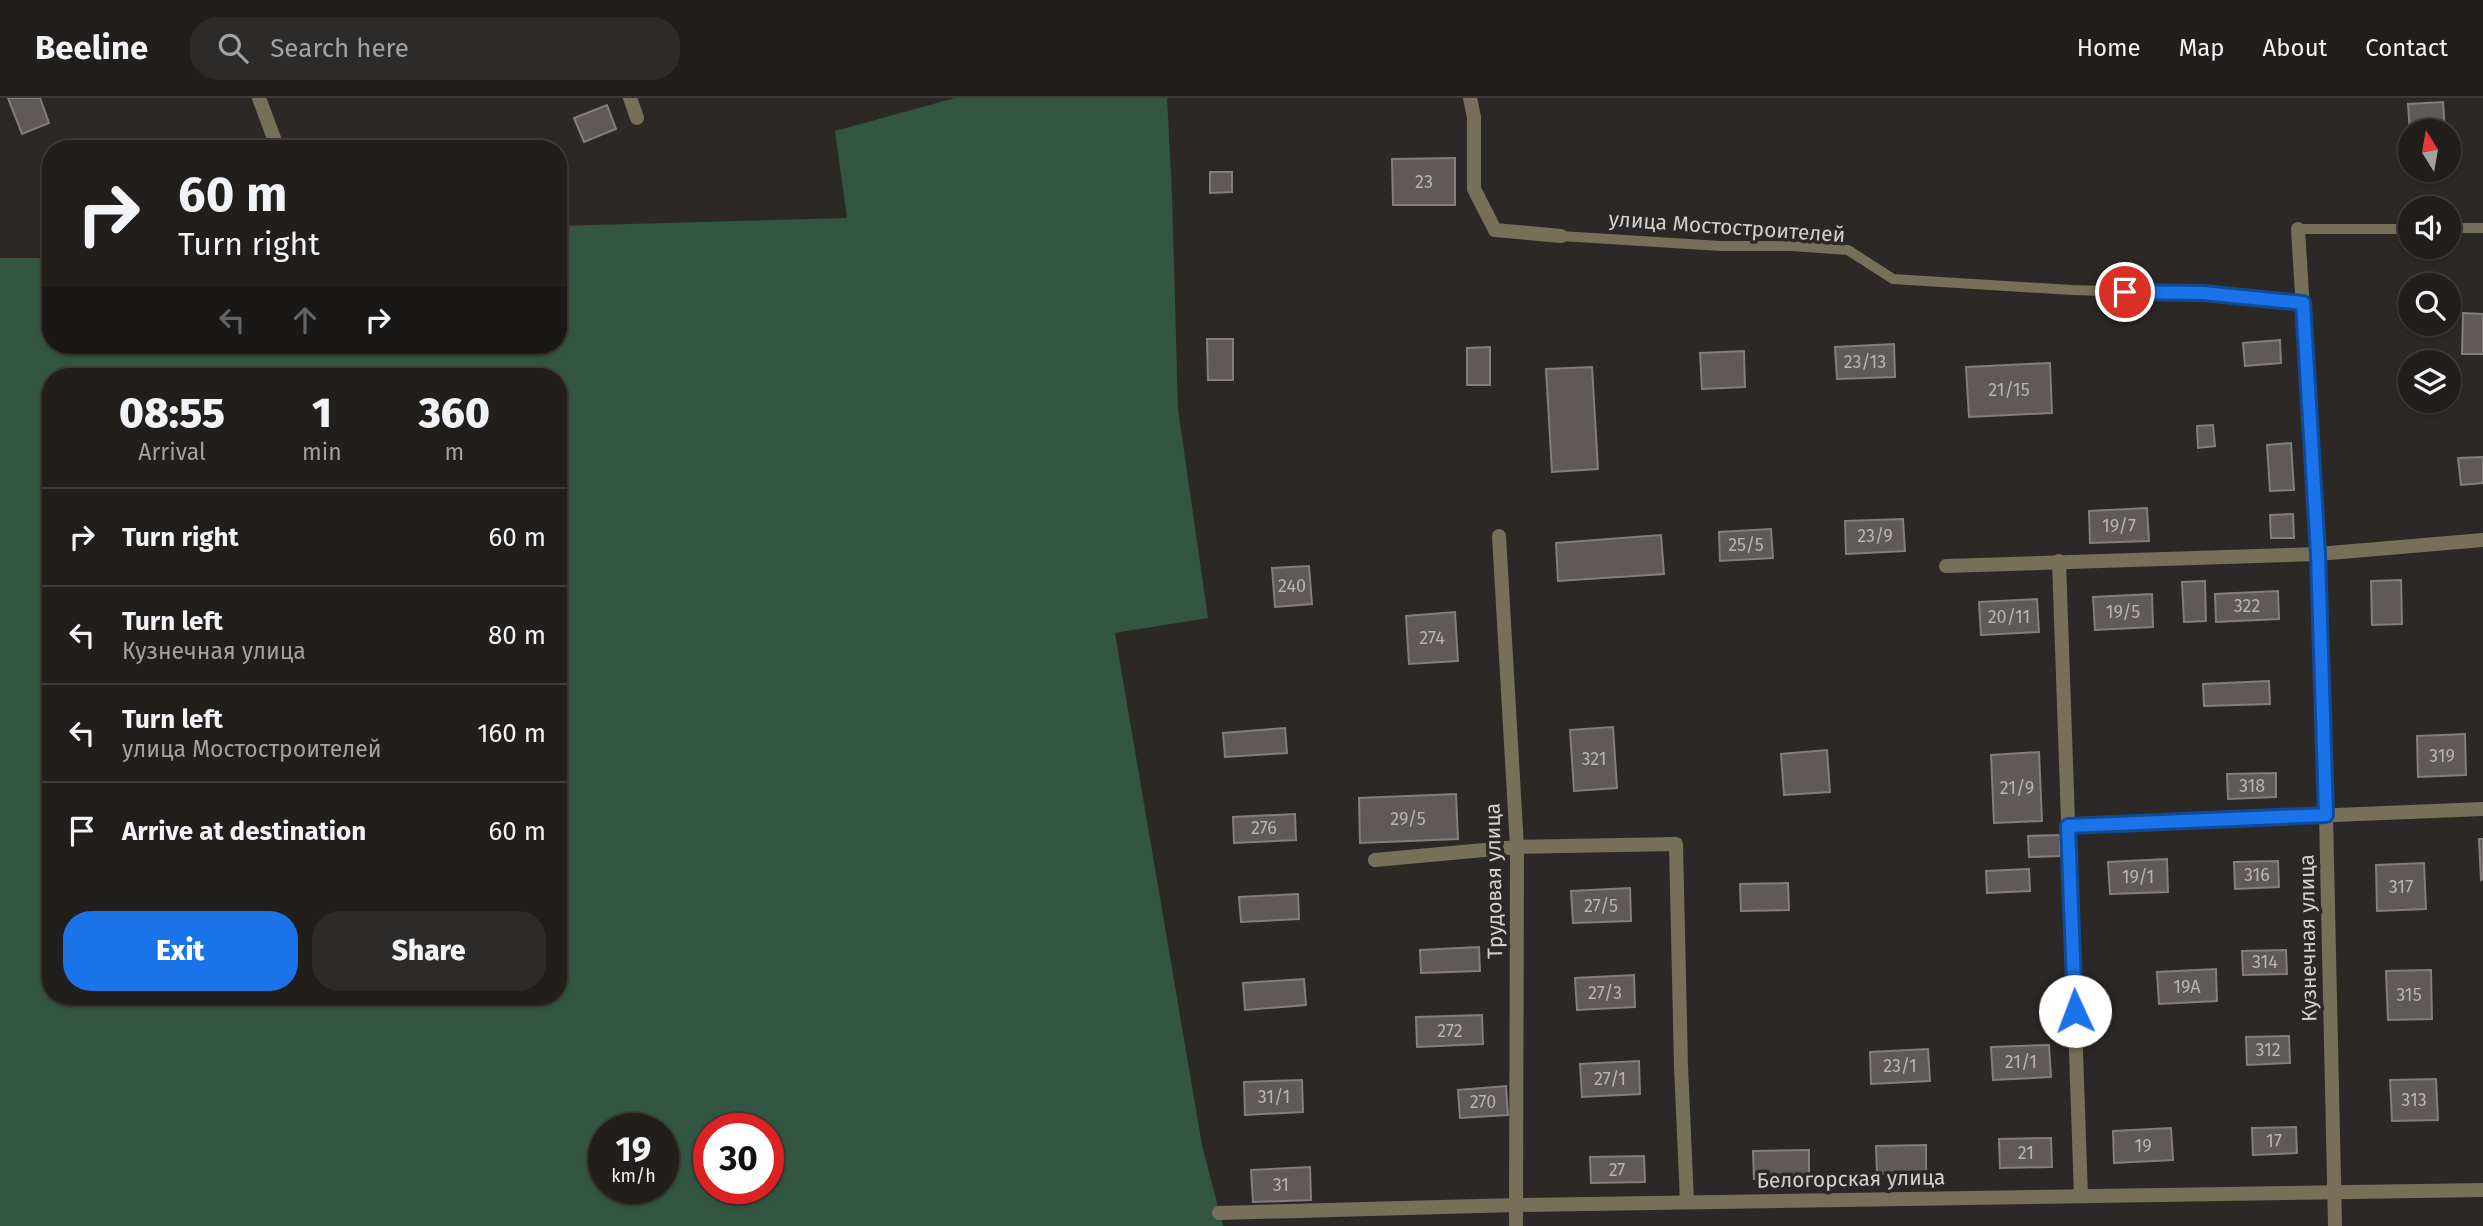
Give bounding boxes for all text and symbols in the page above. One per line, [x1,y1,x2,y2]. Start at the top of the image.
search box [190,17,680,80]
text: Beeline [35,28,148,68]
icon: search [214,29,252,67]
text: Search here [270,33,409,64]
text: Home [2077,34,2141,62]
text: Map [2179,34,2225,62]
text: About [2263,34,2327,62]
text: Contact [2365,34,2448,62]
north arrow [2398,119,2460,182]
map controls [2398,119,2461,413]
text: 60 m [178,165,287,224]
icon: right [63,168,154,259]
house number: 23 [1415,171,1433,193]
button: sound [2398,196,2461,259]
street label: улица Мостостроителей [1608,206,1846,248]
text: Turn right [178,225,320,263]
pin [2095,262,2155,322]
icon: arrive [2106,273,2144,311]
button: search [2398,273,2461,336]
icon: left [213,301,251,339]
icon: ahead [286,301,324,339]
icon: right [359,301,397,339]
button: layers [2398,350,2461,413]
house number: 23/13 [1844,351,1886,373]
house number: 21/15 [1988,379,2030,401]
text: 08:55 [119,388,225,438]
text: 1 [312,388,332,438]
text: 360 [419,388,490,438]
text: Arrival [138,438,206,466]
text: min [302,438,342,466]
text: m [444,438,464,466]
house number: 19/7 [2102,515,2136,537]
icon: right [63,518,101,556]
text: Turn right [122,522,239,553]
text: 60 m [488,522,546,553]
house number: 23/9 [1857,525,1893,547]
house number: 25/5 [1728,534,1764,556]
house number: 240 [1278,575,1306,597]
house number: 322 [2234,595,2260,617]
house number: 19/5 [2106,601,2140,623]
text: Turn left [122,606,223,637]
house number: 20/11 [1988,606,2030,628]
icon: left [63,616,101,654]
text: 80 m [488,620,546,651]
house number: 274 [1419,627,1445,649]
text: Кузнечная улица [122,637,306,665]
text: Turn left [122,704,223,735]
icon: left [63,714,101,752]
text: 160 m [477,718,546,749]
text: улица Мостостроителей [122,735,382,763]
house number: 319 [2429,745,2455,767]
house number: 321 [1581,748,1607,770]
house number: 318 [2239,775,2265,797]
house number: 21/9 [2000,777,2034,799]
street label: Трудовая улица [1480,803,1508,959]
house number: 29/5 [1390,808,1426,830]
icon: arrive [63,812,101,850]
text: Arrive at destination [122,816,366,847]
text: 60 m [488,816,546,847]
house number: 276 [1251,817,1277,839]
street label: Кузнечная улица [2294,854,2322,1022]
house number: 316 [2244,864,2270,886]
house number: 19/1 [2122,866,2154,888]
house number: 317 [2389,876,2413,898]
house number: 27/5 [1584,895,1618,917]
button: Exit [63,911,298,991]
button: Share [312,911,546,991]
house number: 314 [2252,951,2278,973]
position arrow [2038,974,2112,1048]
house number: 19А [2173,976,2201,998]
house number: 27/3 [1588,982,1622,1004]
house number: 315 [2396,984,2422,1006]
house number: 272 [1437,1020,1463,1042]
house number: 312 [2255,1039,2281,1061]
house number: 21/1 [2005,1051,2037,1073]
house number: 23/1 [1883,1055,1917,1077]
house number: 27/1 [1594,1068,1626,1090]
house number: 31/1 [1258,1086,1290,1108]
house number: 313 [2401,1089,2427,1111]
house number: 270 [1470,1091,1496,1113]
speed limit sign: 30 [693,1113,784,1204]
text: 19 [616,1128,651,1170]
house number: 17 [2266,1130,2282,1152]
house number: 19 [2134,1135,2152,1157]
house number: 21 [2018,1142,2034,1164]
house number: 27 [1609,1159,1625,1181]
street label: Белогорская улица [1756,1164,1946,1194]
text: km/h [611,1165,656,1187]
house number: 31 [1273,1174,1289,1196]

